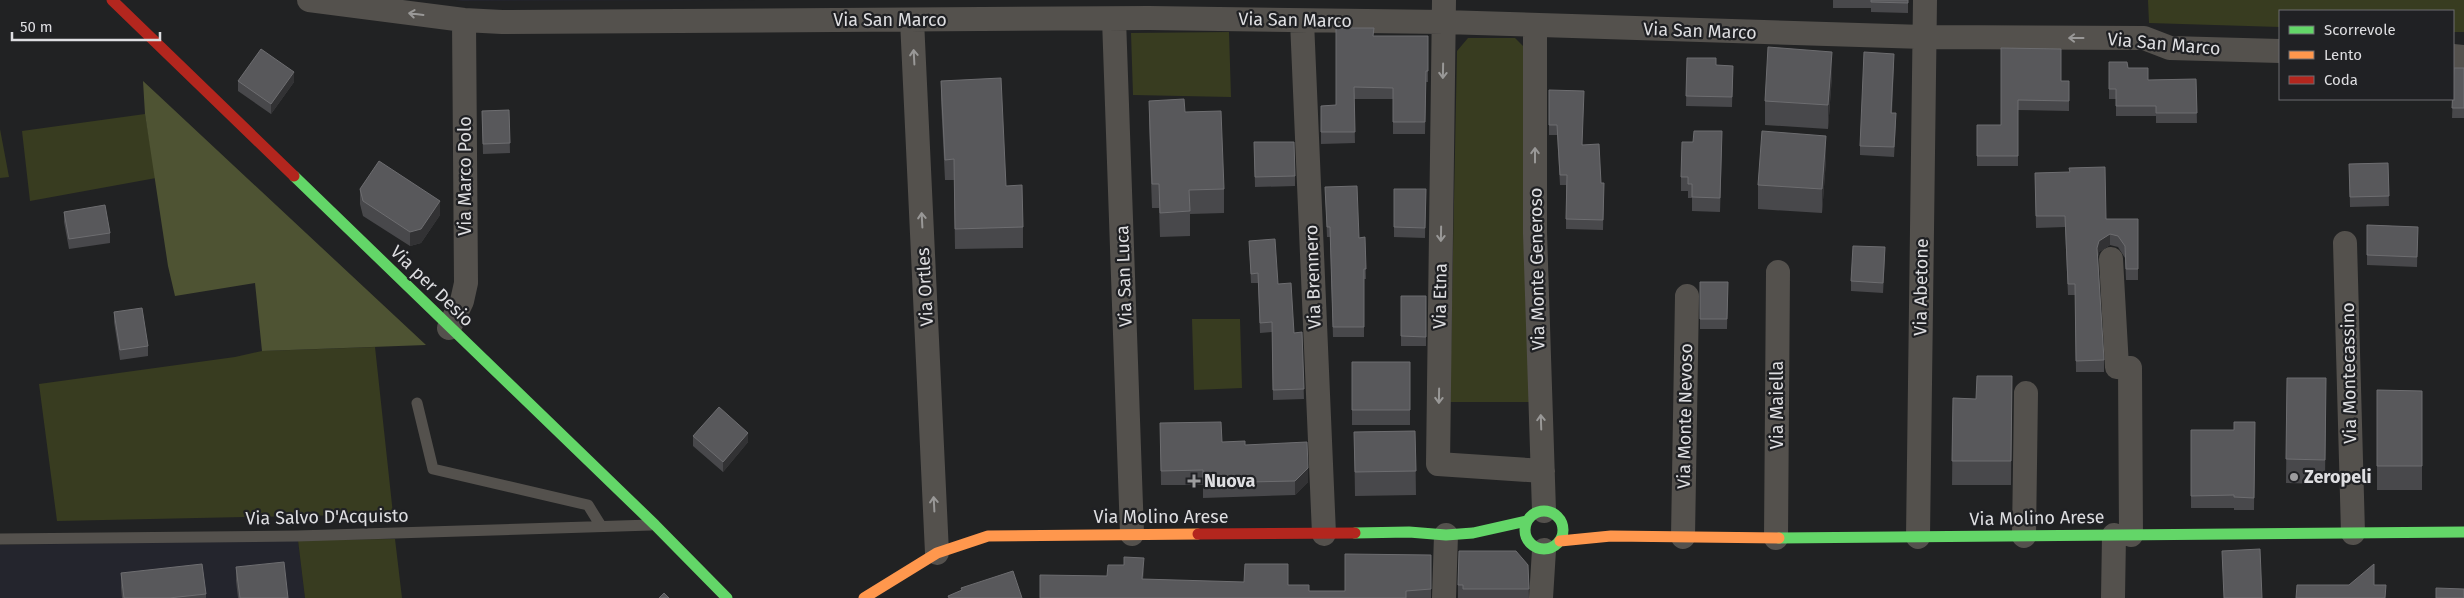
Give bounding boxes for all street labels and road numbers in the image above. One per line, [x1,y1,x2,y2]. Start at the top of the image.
street label: Via San Marco [1238,8,1352,32]
street label: Via San Marco [833,9,947,31]
street label: Via San Marco [1643,18,1757,44]
street label: Via San Marco [2106,28,2222,60]
street label: Via Marco Polo [454,116,476,236]
street label: Via Monte Generoso [1525,187,1549,351]
street label: Via Brennero [1300,224,1326,330]
street label: Via San Luca [1111,225,1137,327]
street label: Via Abetone [1909,238,1933,336]
street label: Via per Desio [386,241,478,331]
street label: Via Ortles [912,247,938,327]
street label: Via Etna [1428,263,1452,329]
street label: Via Montecassino [2337,302,2361,444]
street label: Via Monte Nevoso [1673,343,1697,489]
street label: Via Maiella [1766,361,1788,449]
street label: Via Salvo D'Acquisto [245,505,409,529]
street label: Via Molino Arese [1093,506,1229,528]
street label: Via Molino Arese [1969,506,2105,530]

